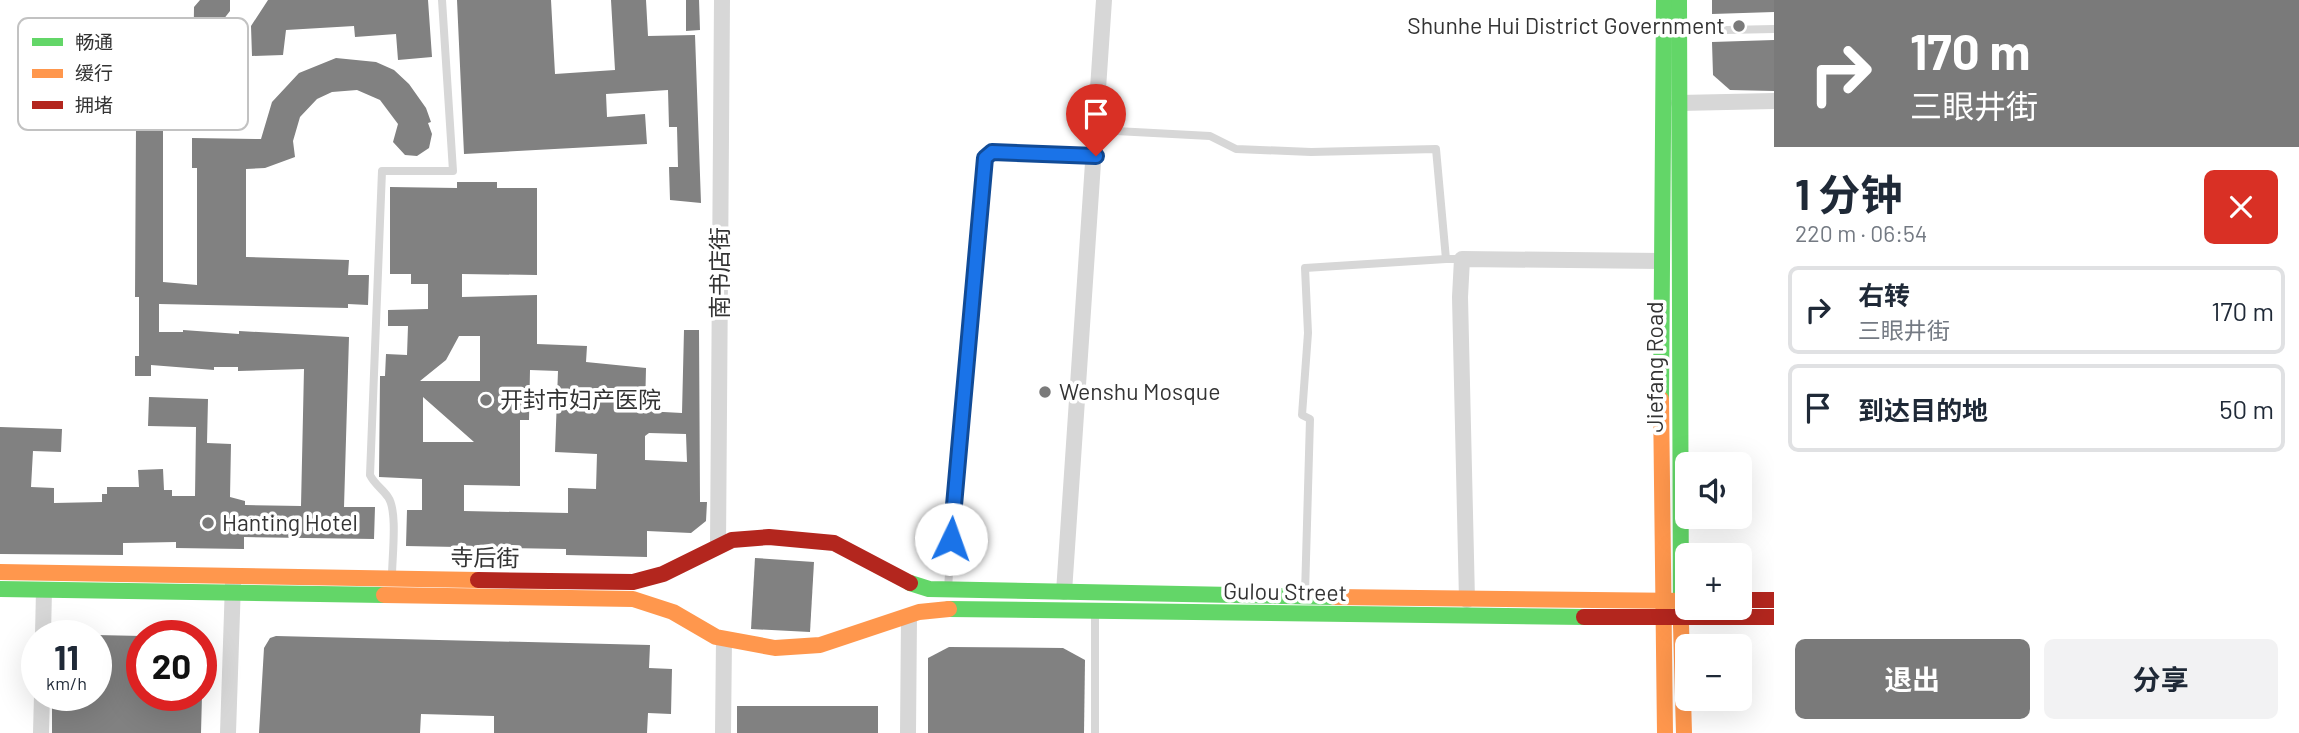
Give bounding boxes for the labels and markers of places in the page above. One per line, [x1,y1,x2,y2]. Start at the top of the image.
place label: Shunhe Hui District Government [1407,11,1725,39]
marker: Shunhe Hui District Government [1731,18,1747,34]
pin [1066,84,1126,156]
place label: Wenshu Mosque [1059,377,1220,405]
marker: Wenshu Mosque [1037,384,1053,400]
place label: 开封市妇产医院 [500,385,661,413]
marker: 开封市妇产医院 [478,392,494,408]
place label: Hanting Hotel [222,508,358,536]
marker: Hanting Hotel [200,515,216,531]

